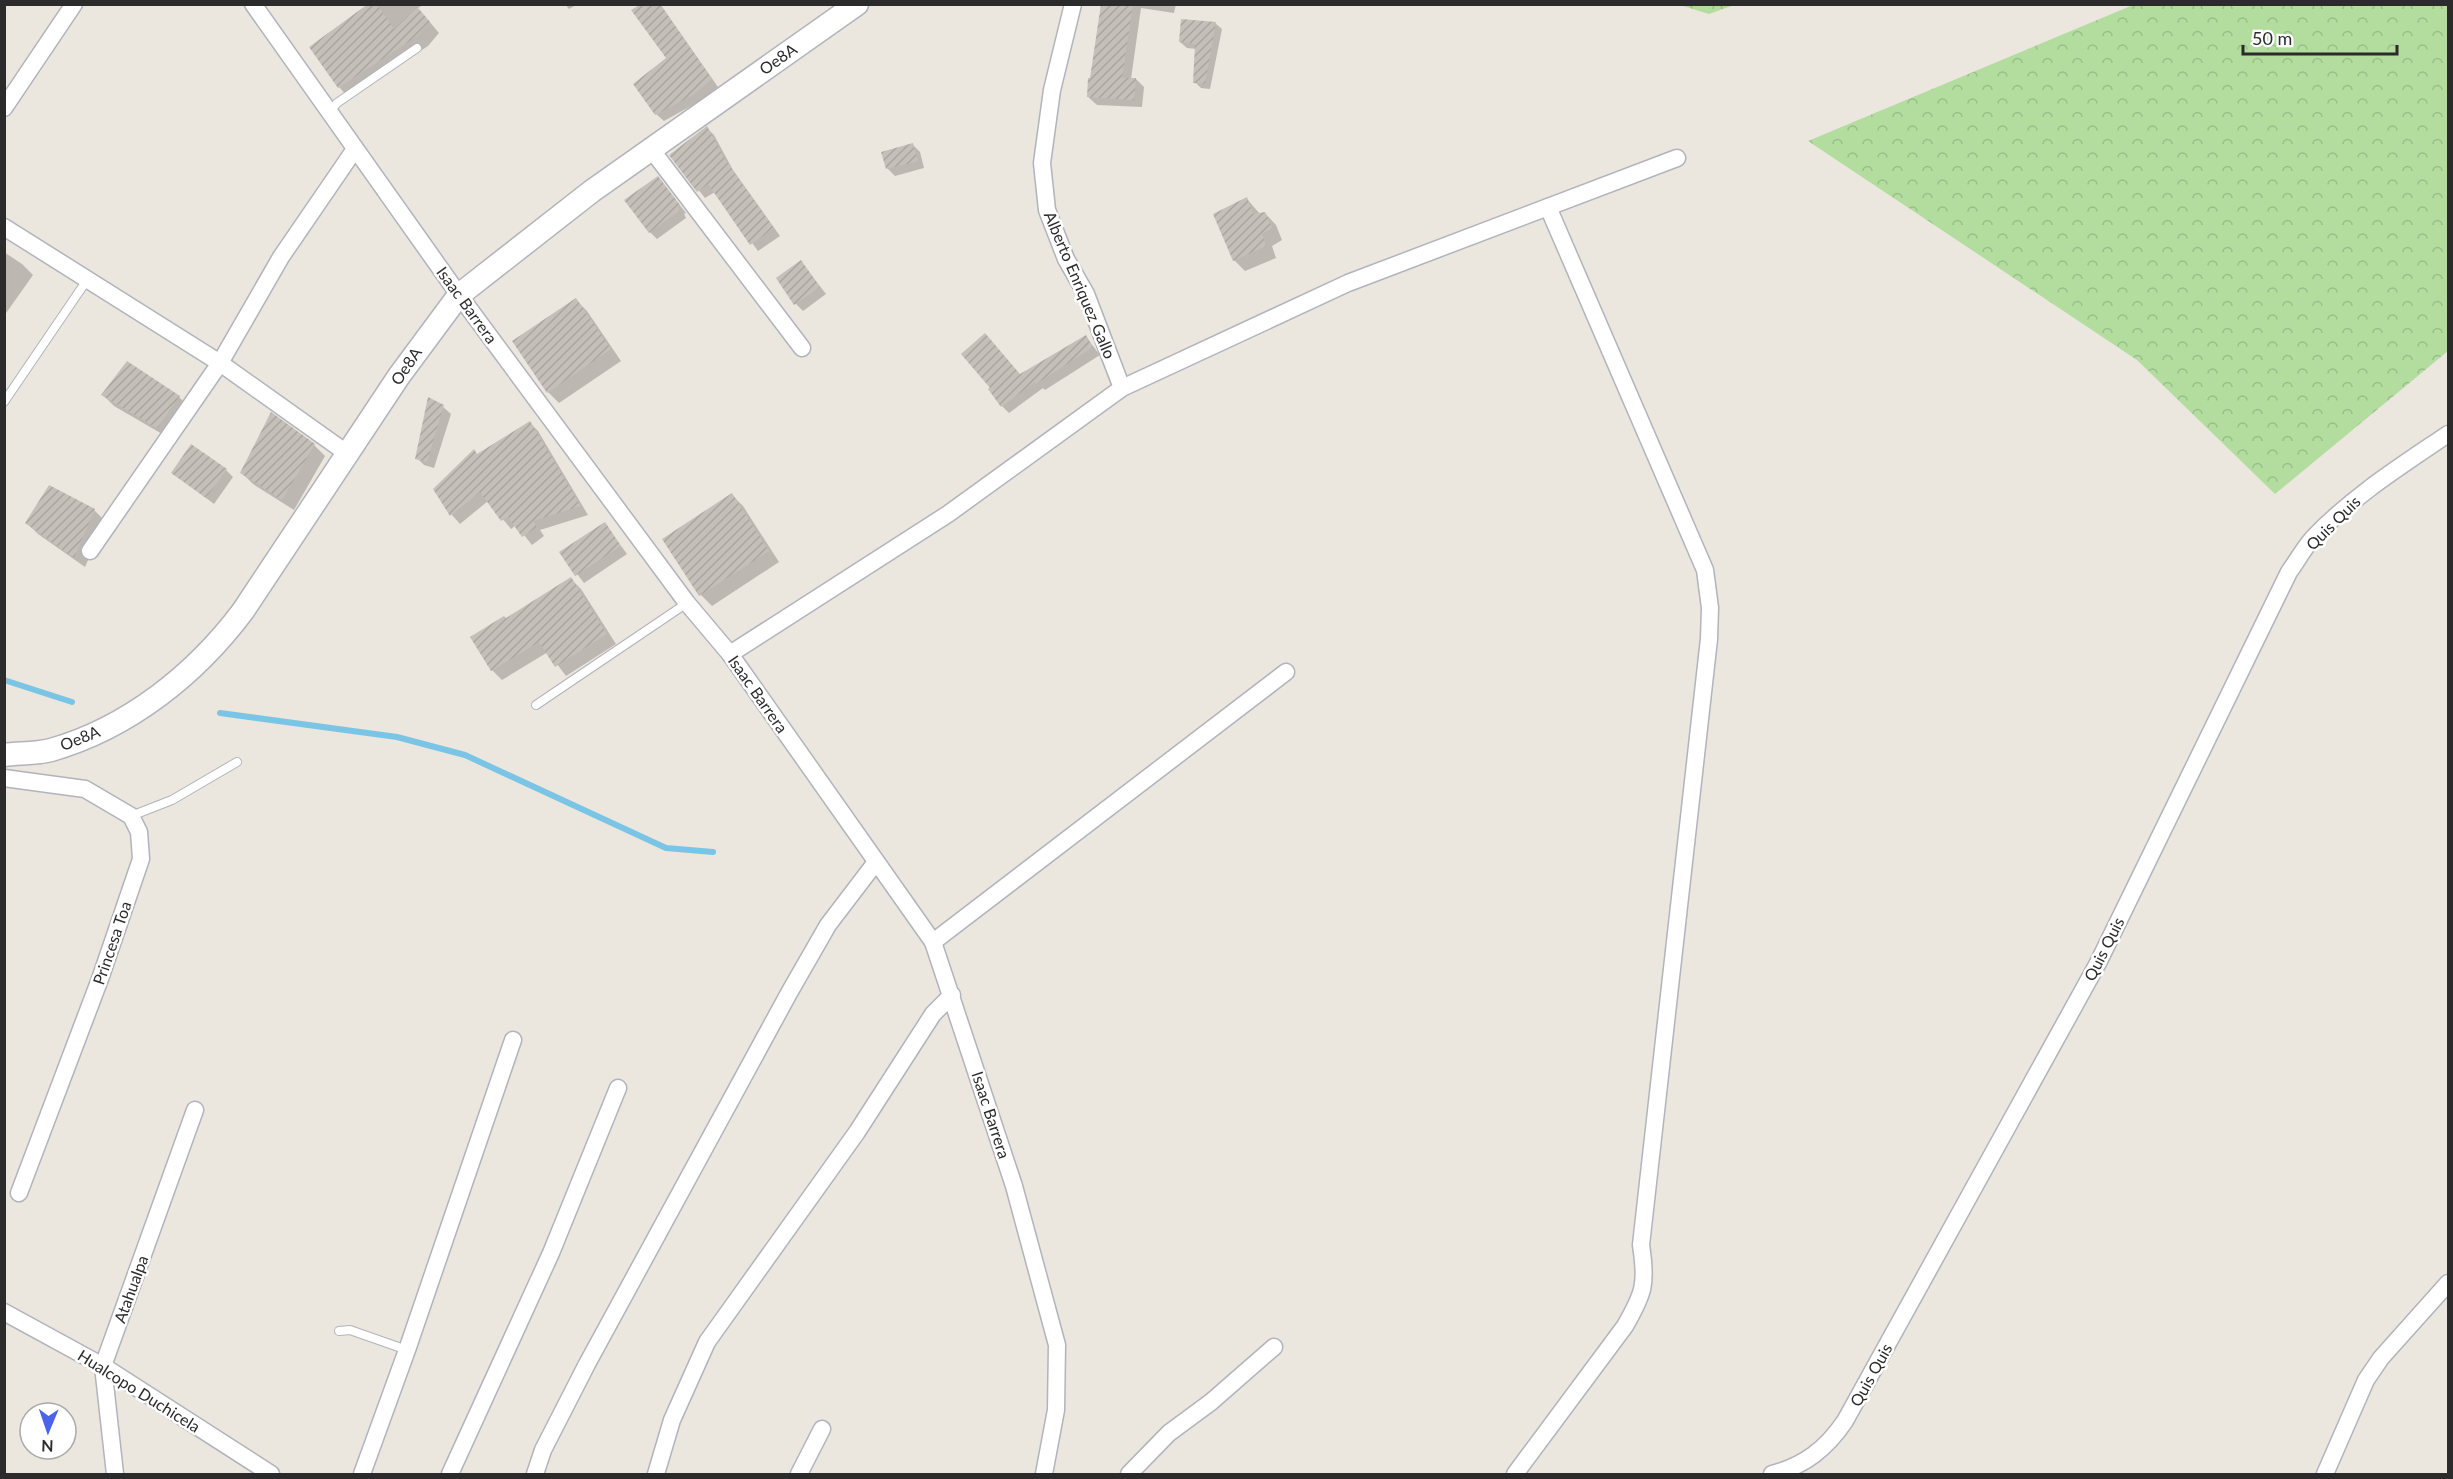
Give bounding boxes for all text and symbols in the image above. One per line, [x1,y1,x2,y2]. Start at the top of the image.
scale bar [2243,18,2398,56]
text: 50 m [2252,27,2292,49]
street label: Oe8A [755,39,800,78]
street label: Alberto Enriquez Gallo [1041,208,1120,361]
street label: Isaac Barrera [433,263,502,347]
street label: Oe8A [386,343,425,388]
street label: Quis Quis [2302,492,2364,554]
street label: Isaac Barrera [725,651,792,736]
street label: Oe8A [57,721,103,754]
street label: Princesa Toa [88,899,135,987]
street label: Quis Quis [2079,914,2128,984]
street label: Isaac Barrera [968,1069,1014,1161]
street label: Atahualpa [110,1252,152,1325]
street label: Quis Quis [1846,1340,1896,1409]
street label: Hualcopo Duchicela [75,1345,204,1436]
north arrow [18,1401,78,1461]
text: N [41,1437,54,1456]

